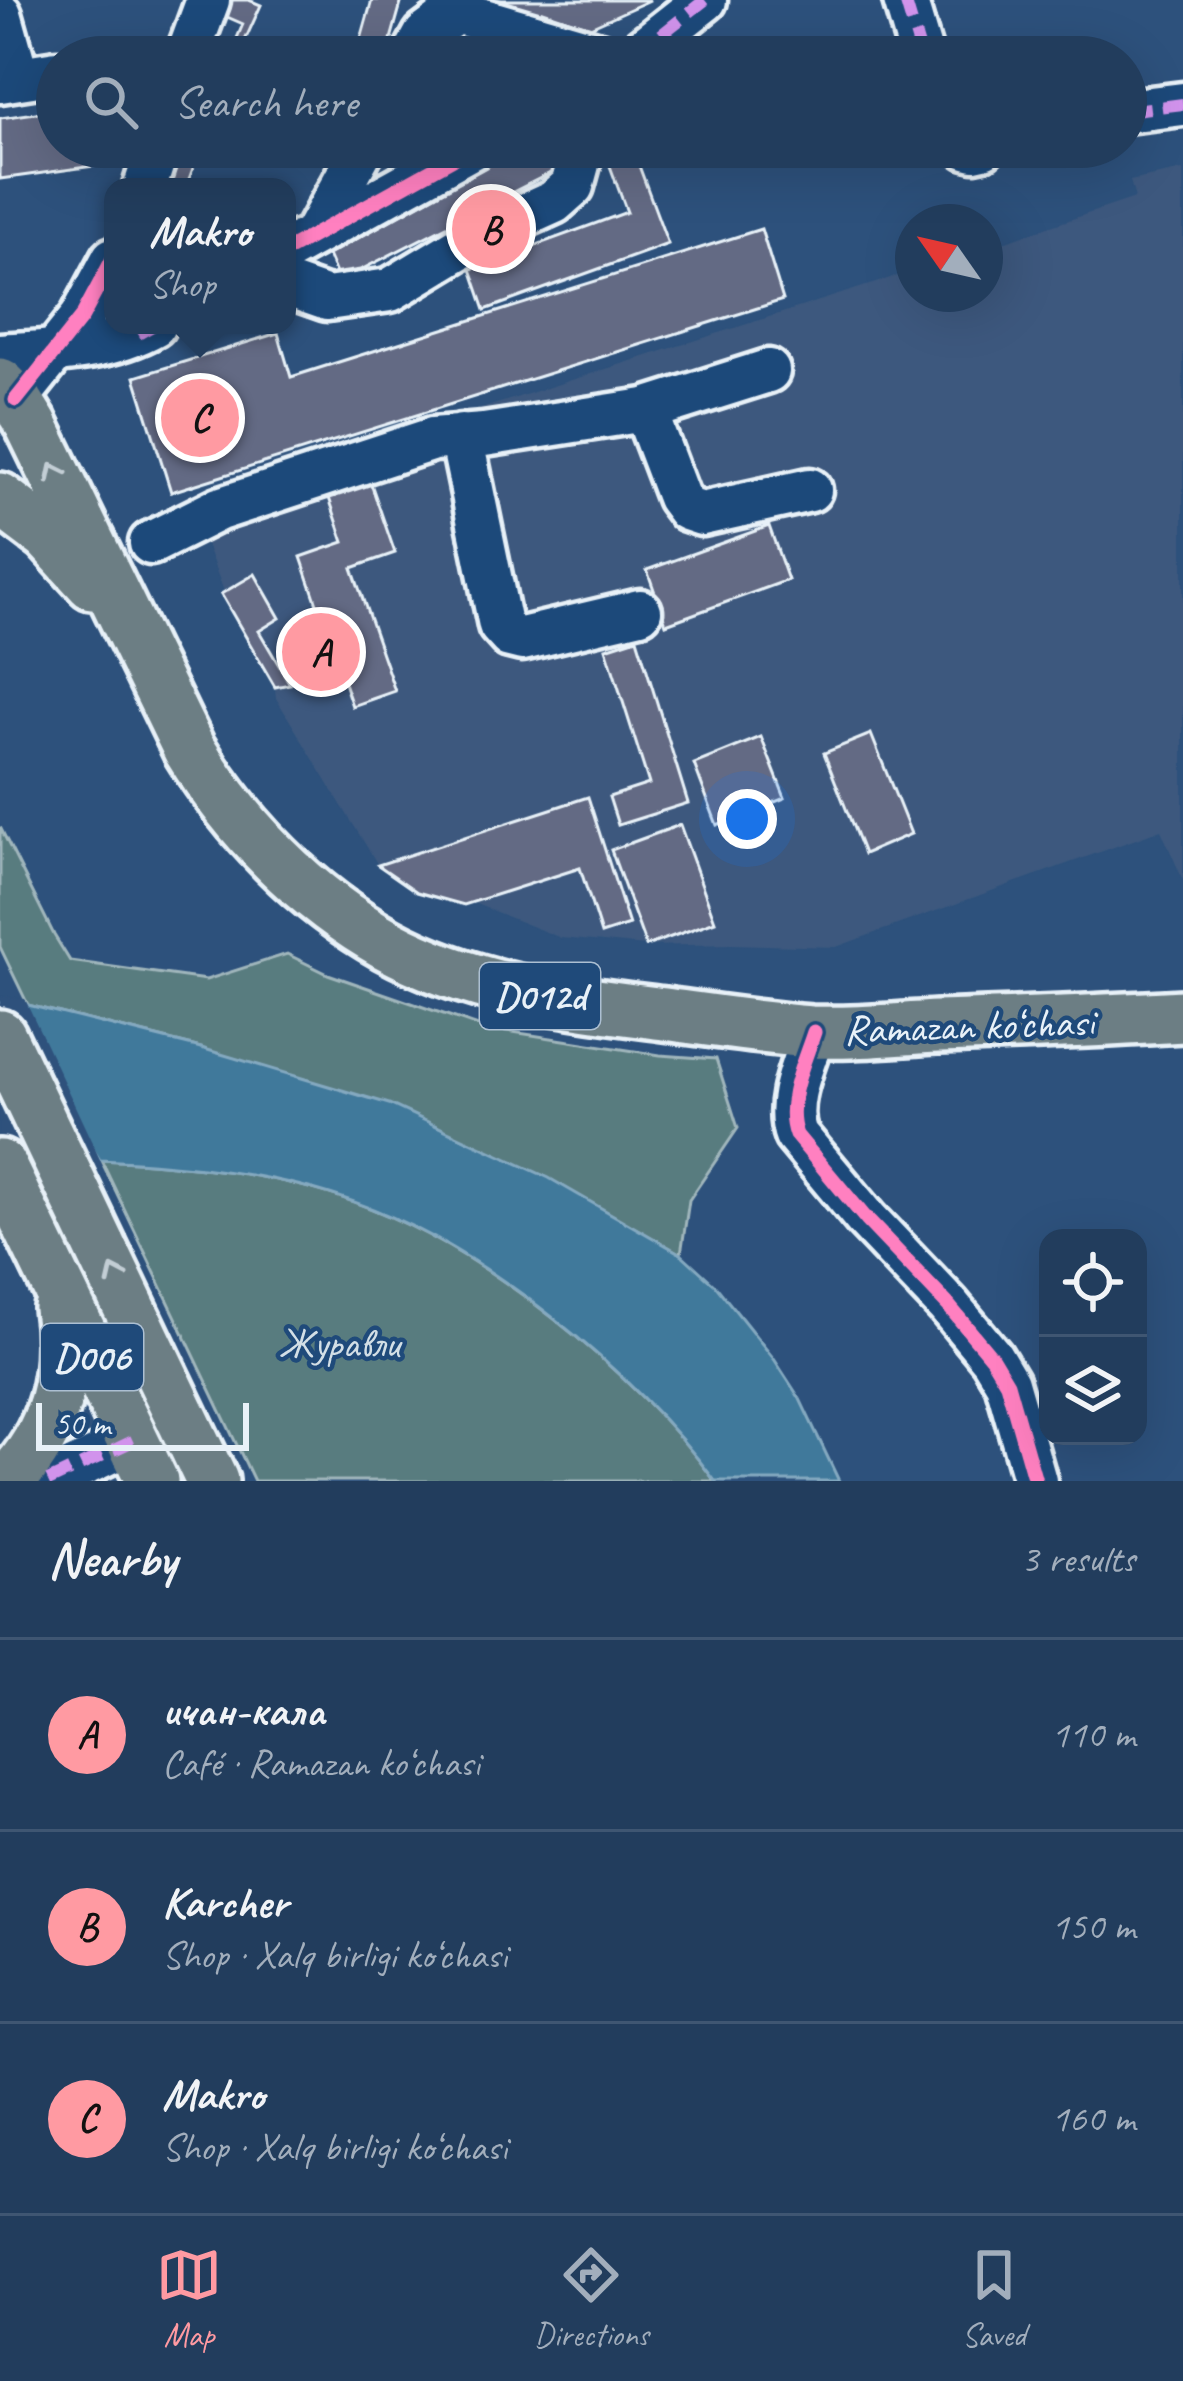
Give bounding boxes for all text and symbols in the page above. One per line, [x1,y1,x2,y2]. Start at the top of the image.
search box [36,36,1147,168]
icon: search [78,69,144,135]
text: Search here [174,74,357,131]
popup [104,178,296,334]
pin: B [452,184,530,274]
text: Makro [149,203,251,260]
north arrow [895,204,1003,312]
text: Shop [149,260,215,309]
pin: C [161,373,239,463]
one-way arrow [46,463,69,484]
pin: A [282,607,360,697]
your location [717,789,777,849]
road number: D012d [480,963,600,1029]
street label: Ramazan ko‘chasi [843,995,1100,1057]
map controls [1039,1229,1147,1445]
button: locate [1039,1229,1147,1337]
one-way arrow [106,1265,129,1286]
park label: Журавли [278,1317,404,1370]
road number: D006 [41,1324,143,1390]
button: layers [1039,1337,1147,1445]
scale bar [36,1397,249,1450]
text: 50 m [54,1403,110,1445]
text: Nearby [48,1527,176,1591]
text: 3 results [1021,1535,1135,1584]
text: ичан-кала [162,1682,325,1739]
text: A [77,1710,97,1759]
text: 110 m [1051,1710,1135,1759]
text: Café · Ramazan ko‘chasi [162,1739,480,1788]
text: Karcher [162,1874,288,1931]
text: B [77,1902,97,1951]
text: 150 m [1051,1902,1135,1951]
text: Shop · Xalq birligi ko‘chasi [162,1931,507,1980]
text: Makro [162,2066,264,2123]
text: C [78,2094,96,2143]
text: 160 m [1051,2094,1135,2143]
text: Shop · Xalq birligi ko‘chasi [162,2123,507,2172]
tab: Map [156,2242,222,2356]
tab: Directions [534,2242,649,2356]
tab: Saved [961,2242,1027,2356]

